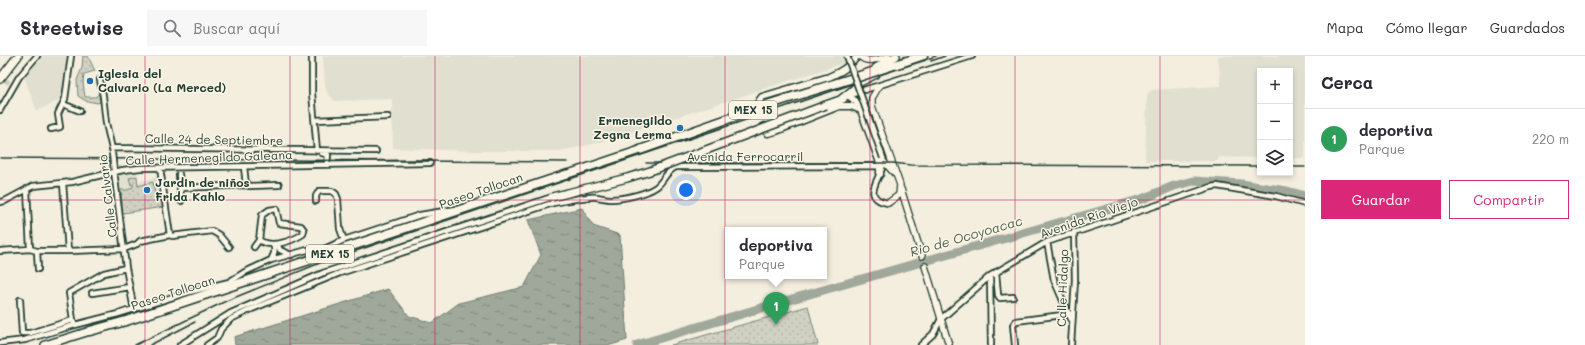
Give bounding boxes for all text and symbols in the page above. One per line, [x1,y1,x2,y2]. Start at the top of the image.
search box [147,10,427,46]
text: Streetwise [20,15,123,40]
icon: search [161,17,183,39]
text: Buscar aquí [193,18,280,38]
text: Mapa [1327,18,1364,37]
text: Cómo llegar [1386,18,1468,37]
text: Guardados [1490,18,1565,37]
place label: Iglesia del Calvario (La Merced) [98,65,226,95]
map controls [1257,68,1293,176]
button: + [1257,68,1293,104]
text: Cerca [1321,71,1373,93]
marker: Iglesia del Calvario (La Merced) [85,76,95,86]
road number: MEX 15 [729,101,777,119]
button: − [1257,104,1293,140]
place label: Ermenegildo Zegna Lerma [593,112,672,142]
text: deportiva [1359,120,1433,140]
marker: Ermenegildo Zegna Lerma [675,123,685,133]
street label: Calle 24 de Septiembre [145,130,283,148]
text: 1 [1331,130,1337,147]
text: 220 m [1532,130,1569,147]
button: layers [1257,140,1293,176]
text: Parque [1359,140,1405,157]
street label: Calle Hermenegildo Galeana [125,146,293,168]
street label: Avenida Ferrocarril [687,148,803,164]
street label: Calle Calvario [94,154,120,238]
street label: Paseo Tollocan [437,168,524,212]
place label: Jardin de niños Frida Kahlo [155,174,250,204]
your location [676,180,696,200]
button: Guardar [1321,180,1441,219]
button: Compartir [1449,180,1569,219]
marker: Jardin de niños Frida Kahlo [142,185,152,195]
street label: Avenida Río Viejo [1038,193,1140,241]
water label: Rio de Ocoyoacac [908,211,1024,260]
popup [725,227,827,279]
text: deportiva [739,235,813,255]
road number: MEX 15 [306,245,354,263]
street label: Calle Hidalgo [1053,249,1071,327]
text: Parque [739,255,785,272]
street label: Paseo Tollocan [129,271,217,313]
pin: 1 [763,292,789,325]

